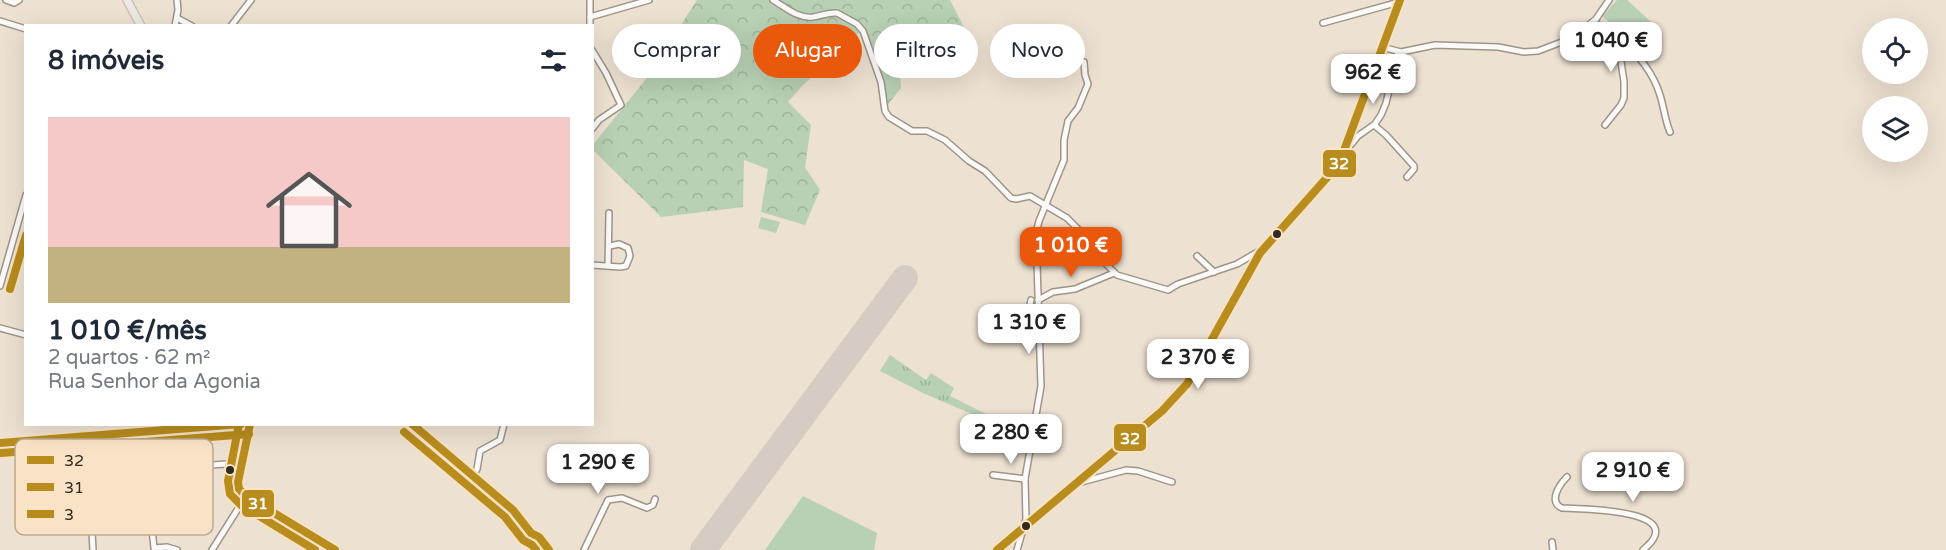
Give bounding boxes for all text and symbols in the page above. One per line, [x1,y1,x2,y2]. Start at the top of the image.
map controls [1862,18,1928,162]
button: locate [1862,18,1928,84]
pin: 1 040 € [1556,22,1666,73]
chip: Comprar [612,24,741,78]
chip: Alugar [753,24,862,78]
chip: Filtros [874,24,978,78]
chip: Novo [990,24,1085,78]
text: 1 040 € [1574,29,1648,53]
icon: filters [537,44,570,77]
text: 8 imóveis [48,45,164,76]
pin: 962 € [1331,54,1415,105]
text: 962 € [1345,61,1401,85]
button: layers [1862,96,1928,162]
line badge: 32 [1322,149,1357,178]
text: 32 [1329,154,1349,174]
icon: home [255,156,363,264]
pin: 1 010 € [1016,227,1126,278]
unlabelled marker [1271,228,1283,240]
text: 1 010 € [1034,234,1108,258]
pin: 1 310 € [974,304,1084,355]
text: 1 310 € [992,311,1066,335]
text: 1 010 €/mês [48,315,207,346]
pin: 2 370 € [1143,339,1253,390]
text: 2 quartos · 62 m² [48,346,210,370]
text: 2 370 € [1161,346,1235,370]
text: Rua Senhor da Agonia [48,370,261,394]
pin: 2 280 € [956,414,1066,465]
text: 2 280 € [974,421,1048,445]
line badge: 32 [1113,423,1147,452]
text: 32 [1120,429,1140,449]
legend [15,439,213,535]
pin: 1 290 € [543,444,653,495]
text: 32 [64,451,84,471]
text: 1 290 € [561,451,635,475]
pin: 2 910 € [1578,452,1688,503]
text: 2 910 € [1596,459,1670,483]
unlabelled marker [224,464,236,476]
text: 31 [64,478,84,498]
line badge: 31 [241,489,275,518]
text: 31 [248,494,268,514]
text: 3 [64,505,74,525]
unlabelled marker [1020,520,1032,532]

